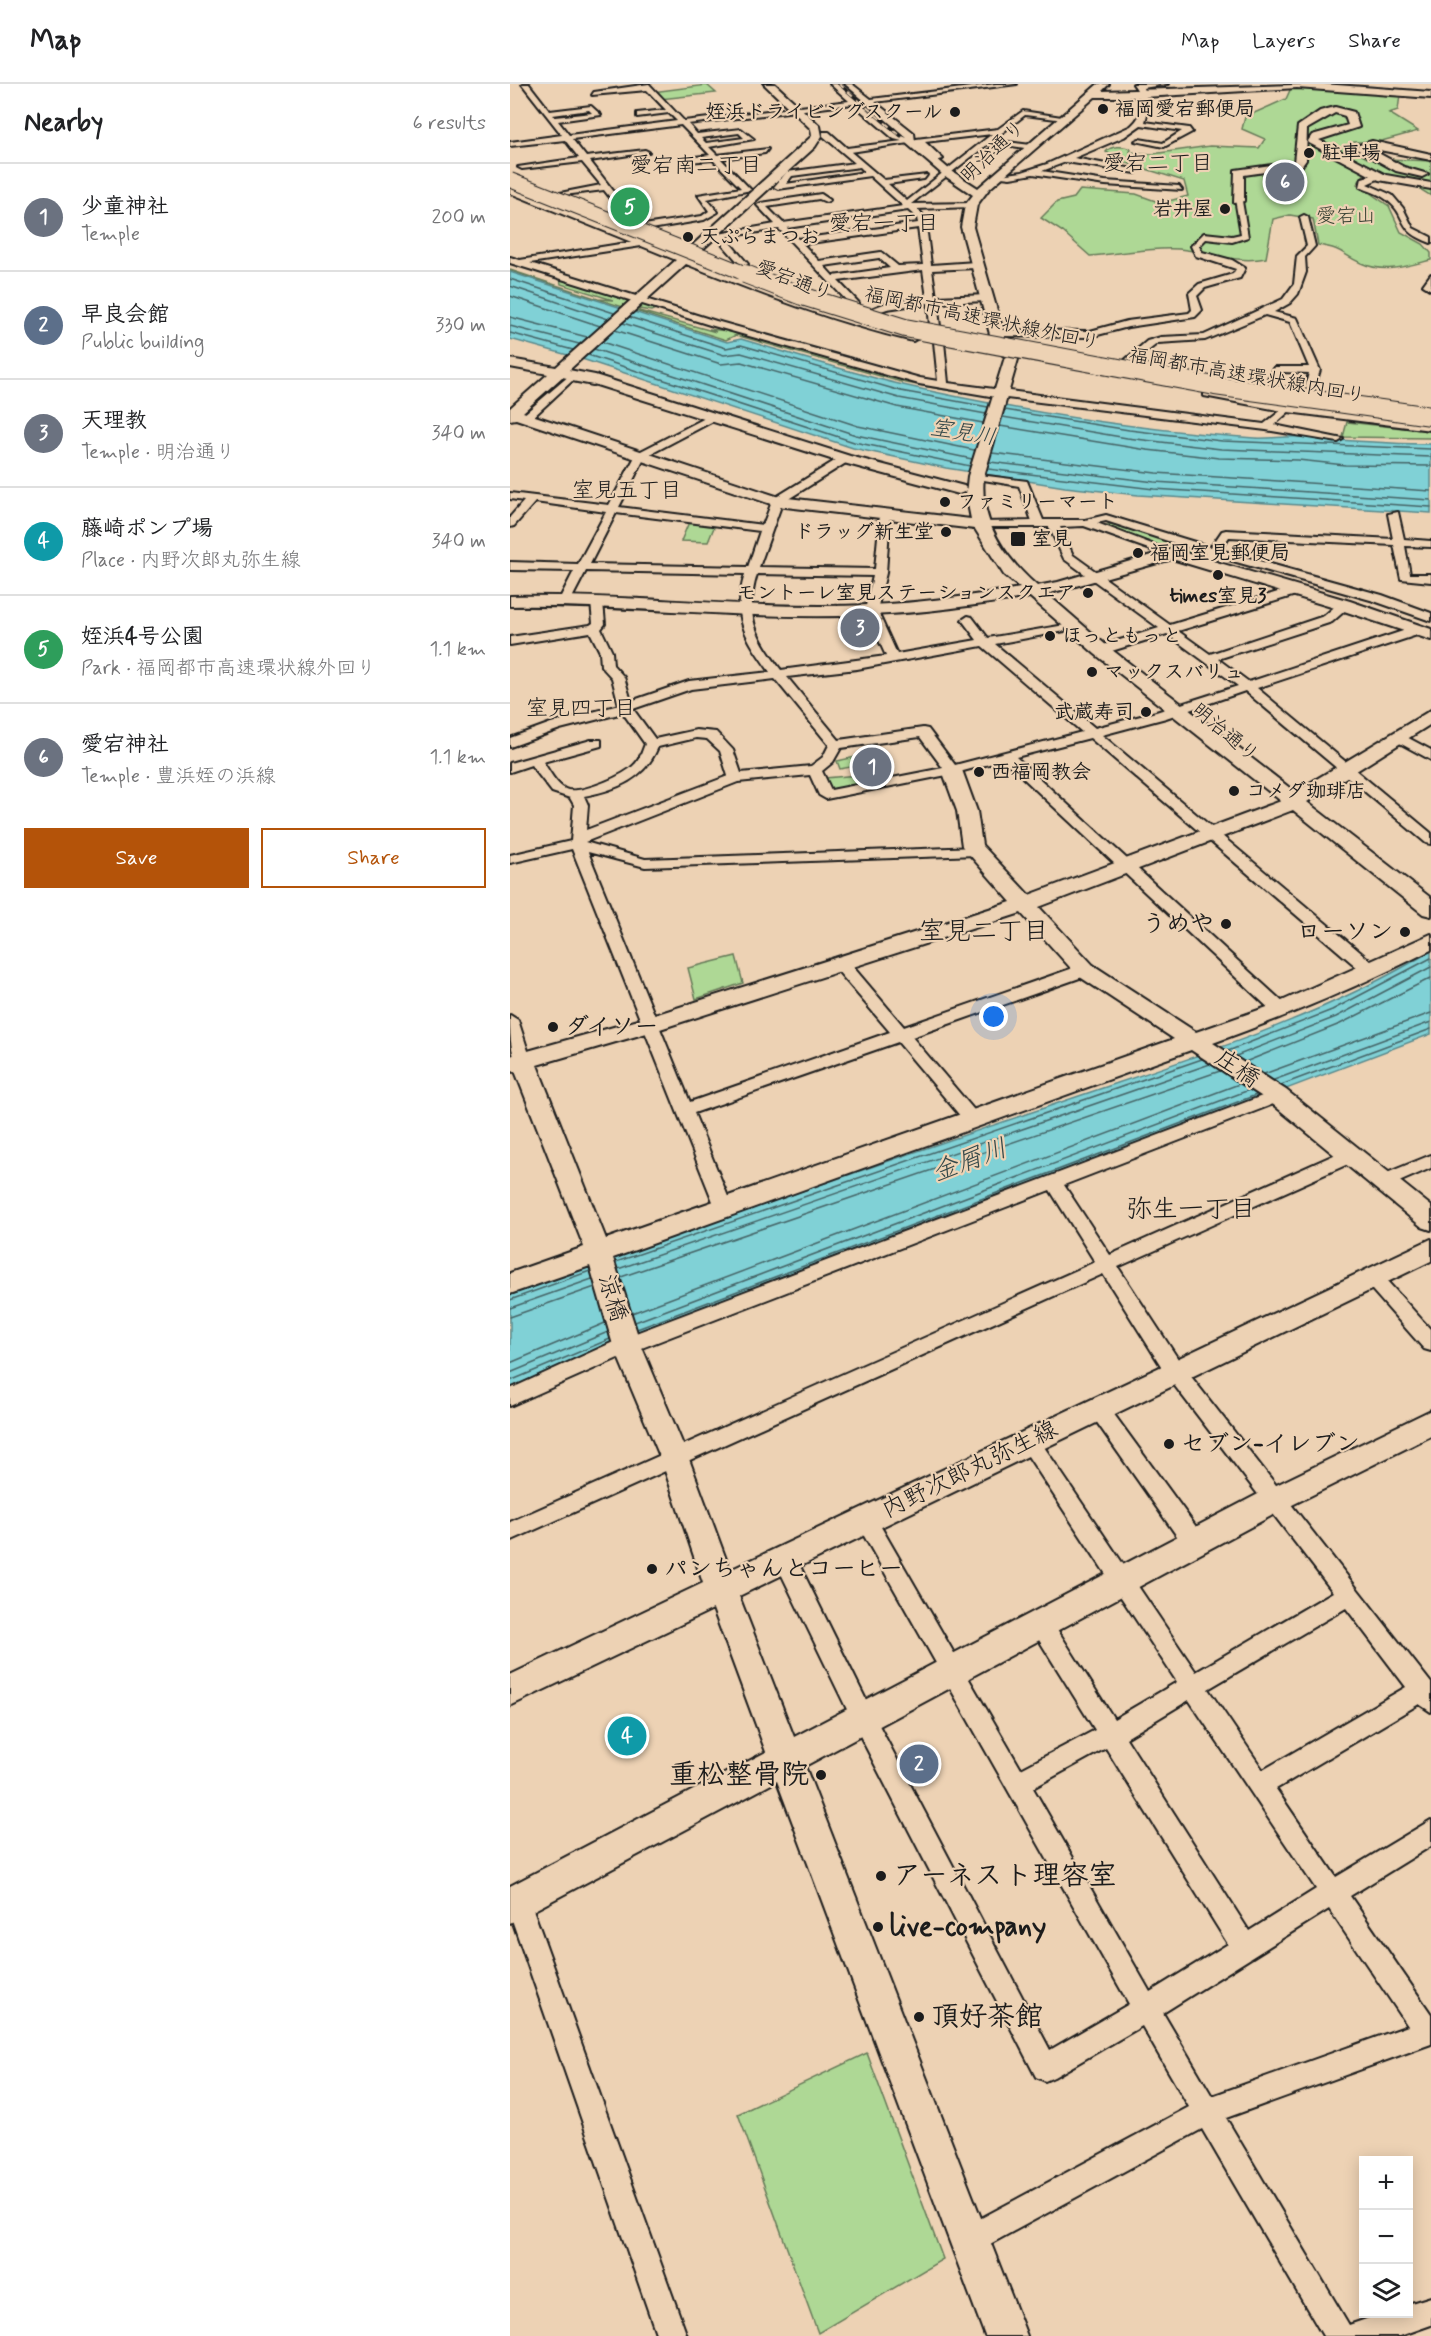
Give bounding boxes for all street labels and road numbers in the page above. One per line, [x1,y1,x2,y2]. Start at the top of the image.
street label: 明治通り [955,115,1031,189]
street label: 愛宕通り [752,254,836,308]
street label: 福岡都市高速環状線外回り [862,281,1102,357]
street label: 福岡都市高速環状線内回り [1126,342,1368,410]
street label: 明治通り [1186,697,1264,769]
street label: 庄橋 [1208,1043,1266,1095]
street label: 涼橋 [590,1271,634,1325]
street label: 内野次郎丸弥生線 [877,1414,1063,1526]

